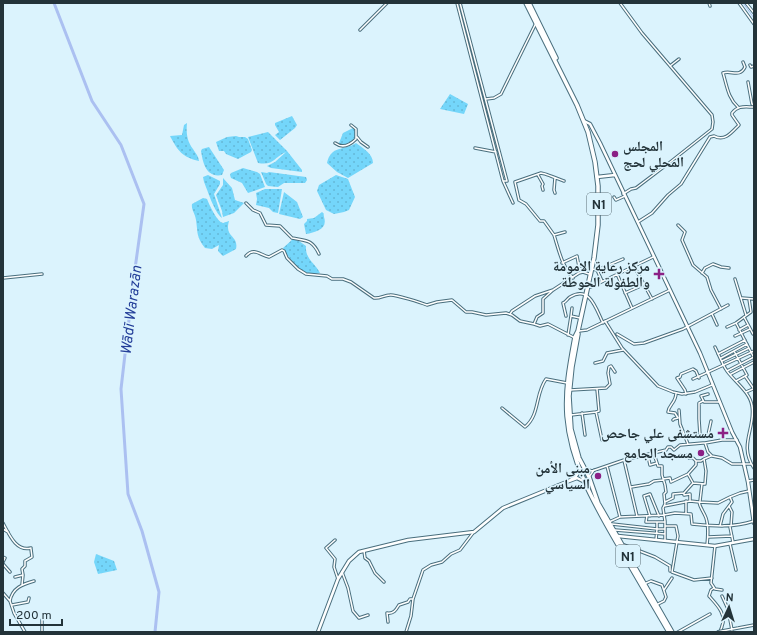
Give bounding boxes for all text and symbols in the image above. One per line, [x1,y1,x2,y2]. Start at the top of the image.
place label: المجلس المحلي لحج [623,139,684,173]
marker: المجلس المحلي لحج [610,149,620,159]
road number: N1 [587,193,611,215]
place label: مركز رعاية الامومة والطفولة الحوطة [553,259,650,292]
water label: Wādī Warazān [118,265,147,356]
marker: مركز رعاية الامومة والطفولة الحوطة [653,268,665,280]
place label: مستشفى علي جاحص [601,426,714,444]
marker: مستشفى علي جاحص [717,427,729,439]
place label: مسجد الجامع [624,446,693,463]
marker: مسجد الجامع [696,448,706,458]
place label: مبنى الأمن السياسي [535,461,590,495]
marker: مبنى الأمن السياسي [593,471,603,481]
road number: N1 [616,545,640,567]
north arrow [709,587,749,627]
text: N [725,591,734,605]
scale bar [10,601,62,627]
text: 200 m [16,608,52,624]

